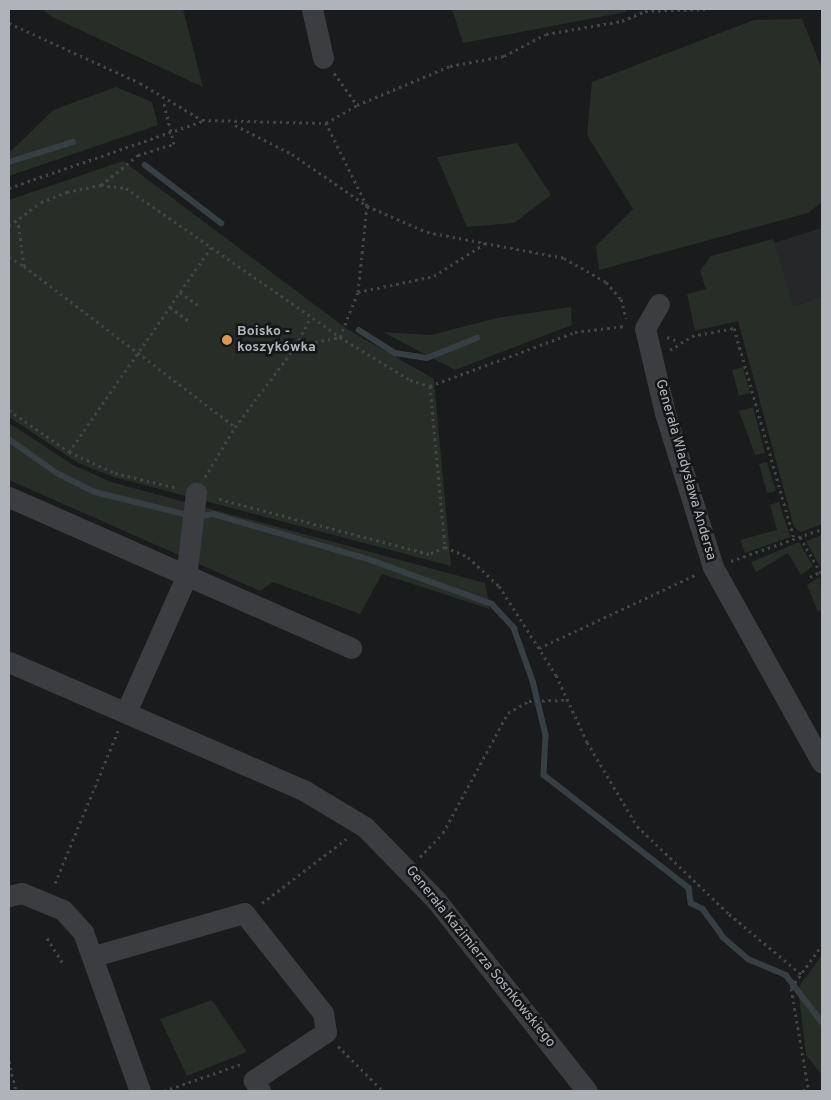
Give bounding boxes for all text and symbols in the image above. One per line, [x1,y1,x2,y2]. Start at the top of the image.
place label: Boisko - koszykówka [237,324,316,357]
marker: Boisko - koszykówka [221,334,233,346]
street label: Generała Władysława Andersa [651,377,719,563]
street label: Generała Kazimierza Sosnkowskiego [401,863,559,1051]

